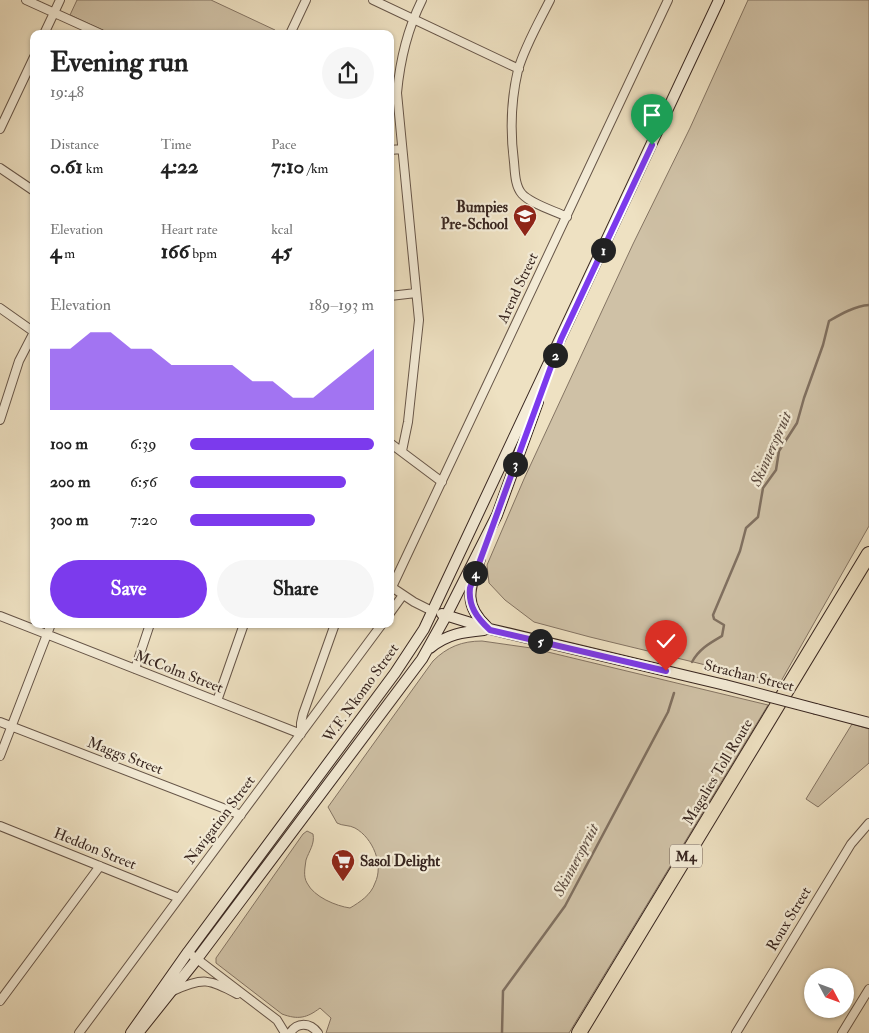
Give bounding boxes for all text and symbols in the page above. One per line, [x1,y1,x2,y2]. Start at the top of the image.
text: Evening run [50,45,188,80]
button: share [322,47,374,99]
text: 19:48 [50,82,84,102]
pin [631,94,673,145]
icon: arrive [638,101,666,129]
text: Distance [50,136,99,153]
text: Time [161,136,191,153]
text: Pace [271,136,296,153]
text: 0.61 [50,153,83,180]
text: 4:22 [161,153,198,180]
text: 7:10 [271,153,304,180]
text: km [83,160,103,177]
text: /km [304,160,328,177]
place label: Bumpies Pre-School [441,198,508,234]
school or university icon: Bumpies Pre-School [512,203,538,237]
text: Elevation [50,221,103,238]
text: Heart rate [161,221,218,238]
text: kcal [271,221,293,238]
text: 4 [50,238,61,265]
text: 166 [161,238,189,265]
text: 45 [271,238,292,265]
pin: 1 [590,238,616,262]
text: 1 [601,242,606,259]
text: m [61,245,75,262]
text: bpm [189,245,217,262]
street label: Arend Street [493,250,543,327]
text: Elevation [50,295,111,315]
text: 189–193 m [309,295,374,315]
pin: 2 [542,342,568,368]
text: 2 [552,347,559,364]
water label: Skinnerspruit [745,407,797,490]
text: 100 m [50,434,88,454]
text: 6:39 [130,434,156,454]
pin: 3 [502,452,528,476]
text: 3 [513,456,518,473]
text: 200 m [50,472,90,492]
text: 6:56 [130,472,157,492]
text: 300 m [50,510,88,530]
text: 7:20 [130,510,158,530]
button: Save [50,560,207,618]
button: Share [217,560,374,618]
pin: 4 [462,560,488,586]
text: 4 [472,565,479,582]
pin [645,620,687,671]
icon: check [652,627,680,655]
pin: 5 [528,628,552,654]
text: 5 [537,633,544,650]
street label: W.F. Nkomo Street [318,640,403,747]
street label: McColm Street [132,646,226,698]
street label: Strachan Street [702,656,796,696]
street label: Magalies Toll Route [679,716,757,828]
street label: Maggs Street [84,733,166,779]
street label: Navigation Street [180,772,260,868]
water label: Skinnerspruit [548,819,604,901]
street label: Heddon Street [51,824,139,874]
road number: M4 [670,844,702,868]
supermarket icon: Sasol Delight [330,848,356,882]
place label: Sasol Delight [360,852,440,872]
street label: Roux Street [762,883,816,955]
north arrow [804,968,854,1018]
map controls [804,968,854,1018]

